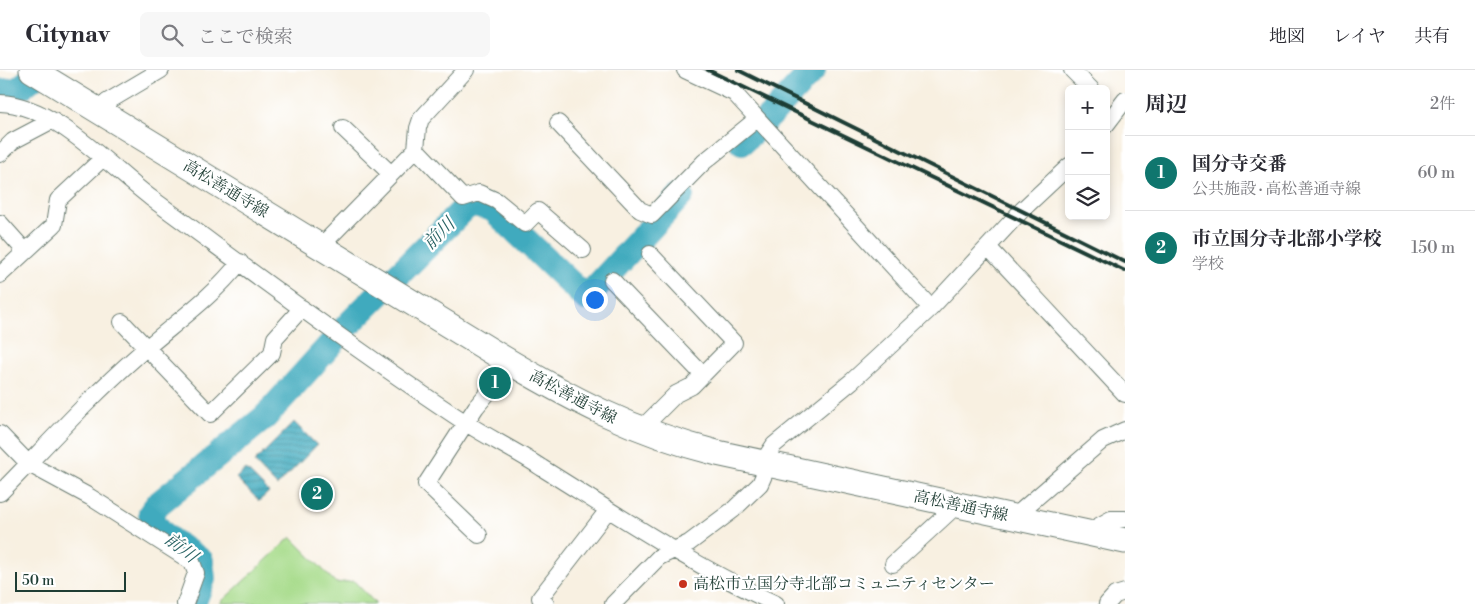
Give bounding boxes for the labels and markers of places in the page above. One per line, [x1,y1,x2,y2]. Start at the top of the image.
pin: 1 [479,364,511,402]
pin: 2 [301,475,333,513]
place label: 高松市立国分寺北部コミュニティセンター [693,574,995,594]
marker: 高松市立国分寺北部コミュニティセンター [677,578,689,590]

